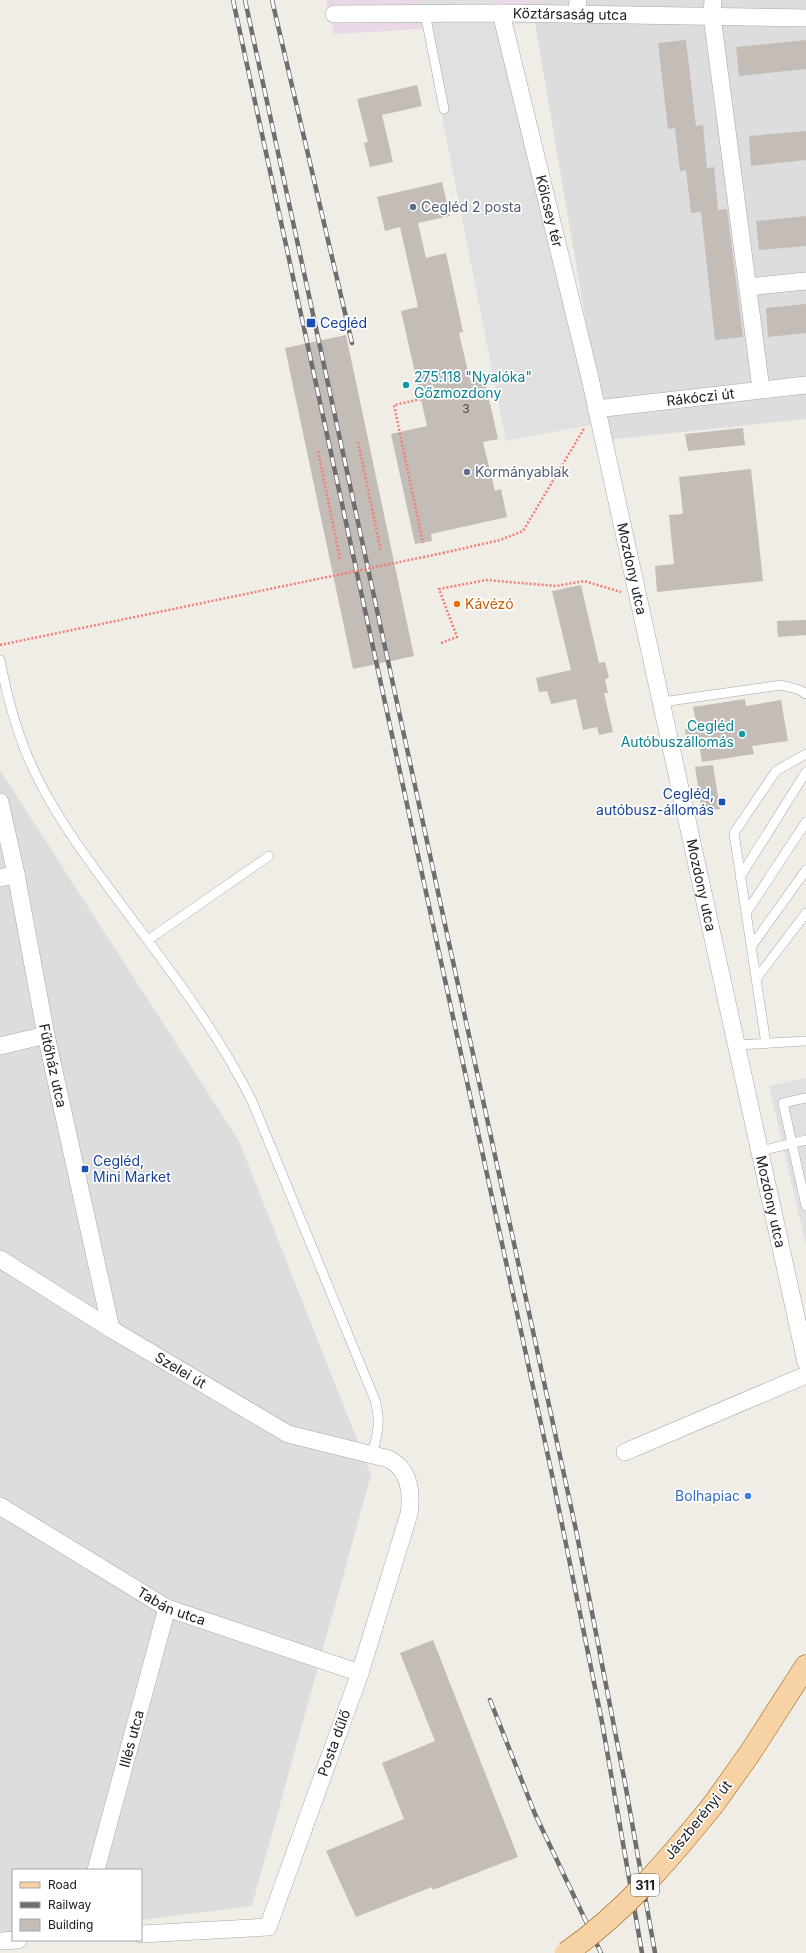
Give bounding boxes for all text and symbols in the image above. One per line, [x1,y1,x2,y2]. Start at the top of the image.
street label: Köztársaság utca [513,4,627,23]
street label: Kölcsey tér [533,173,567,249]
place label: Cegléd 2 posta [421,198,521,215]
marker: Cegléd 2 posta [408,202,418,212]
place label: Cegléd [320,314,367,331]
marker: Cegléd [305,317,317,329]
place label: 275.118 "Nyalóka" Gőzmozdony [414,368,532,401]
marker: 275.118 "Nyalóka" Gőzmozdony [401,380,411,390]
street label: Rákóczi út [665,384,736,409]
house number: 3 [462,401,470,416]
place label: Kormányablak [475,463,569,480]
marker: Kormányablak [462,467,472,477]
street label: Mozdony utca [614,521,651,616]
place label: Kávézó [465,595,514,612]
marker: Kávézó [452,599,462,609]
place label: Cegléd Autóbuszállomás [621,717,734,750]
marker: Cegléd Autóbuszállomás [737,729,747,739]
place label: Cegléd, autóbusz-állomás [596,785,714,818]
marker: Cegléd, autóbusz-állomás [717,797,727,807]
street label: Mozdony utca [683,837,720,933]
street label: Fűtőház utca [36,1022,71,1109]
place label: Cegléd, Mini Market [93,1152,171,1185]
street label: Mozdony utca [753,1154,790,1249]
marker: Cegléd, Mini Market [80,1164,90,1174]
street label: Szelei út [152,1348,210,1392]
place label: Bolhapiac [675,1487,740,1504]
marker: Bolhapiac [743,1491,753,1501]
street label: Tabán utca [134,1583,208,1628]
street label: Posta dűlő [314,1707,353,1779]
street label: Illés utca [115,1708,147,1769]
street label: Jászberényi út [660,1776,735,1863]
legend [12,1869,142,1941]
road number: 311 [631,1874,659,1896]
text: Road [48,1877,77,1892]
text: Railway [48,1897,92,1912]
text: Building [48,1917,93,1932]

